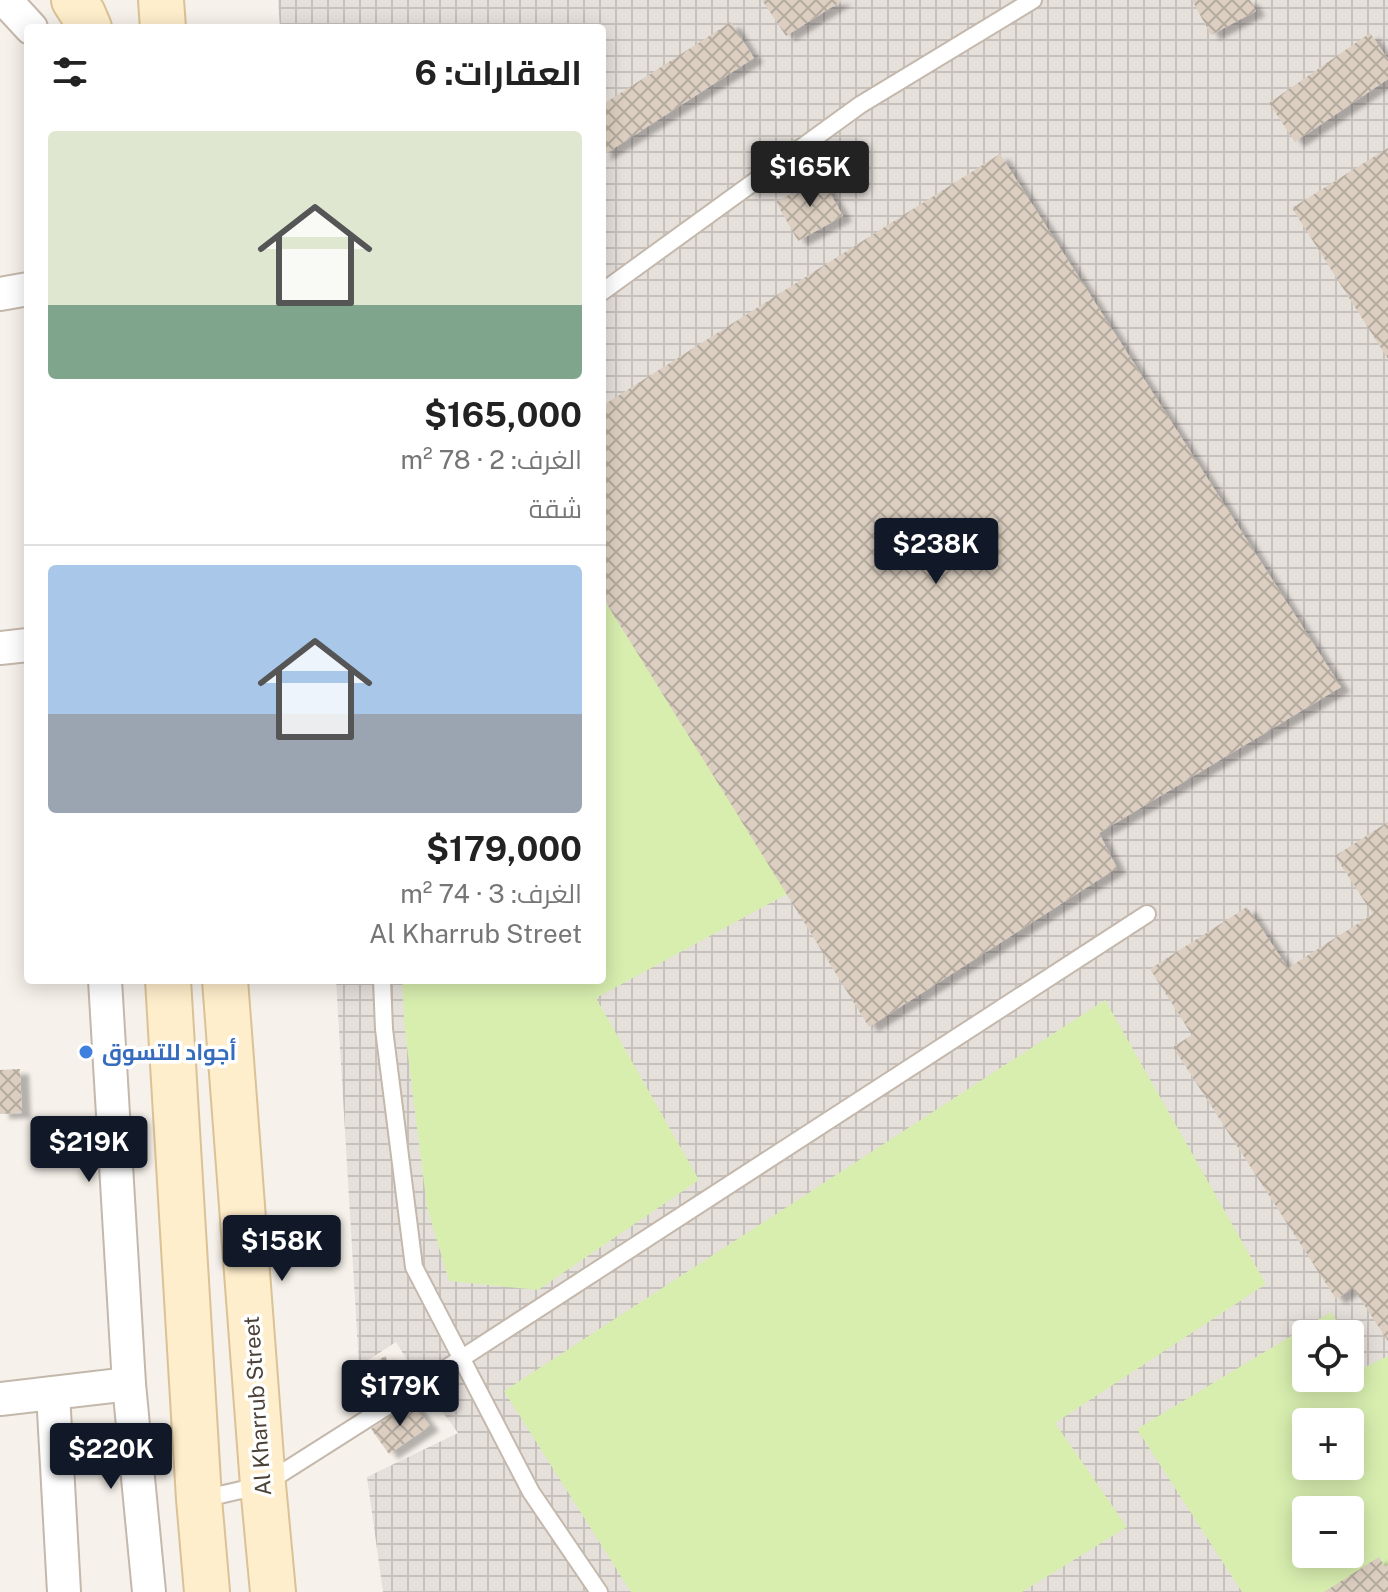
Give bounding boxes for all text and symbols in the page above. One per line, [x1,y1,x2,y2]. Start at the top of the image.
icon: filters [48,50,92,94]
text: العقارات: 6 [414,53,582,93]
pin: $165K [754,141,866,209]
text: $165K [769,151,851,182]
icon: home [243,183,387,327]
text: $165,000 [424,395,582,435]
text: الغرف: 2 · 78 m² [400,444,582,475]
text: شقة [529,493,582,524]
pin: $238K [880,518,992,586]
text: $238K [892,528,980,559]
icon: home [243,617,387,761]
text: $179,000 [426,829,582,869]
text: الغرف: 3 · 74 m² [400,878,582,909]
text: Al Kharrub Street [369,918,582,949]
place label: أجواد للتسوق [102,1038,236,1066]
marker: أجواد للتسوق [77,1043,95,1061]
pin: $219K [33,1116,145,1184]
text: $219K [48,1126,130,1157]
pin: $158K [226,1215,338,1283]
text: $158K [241,1225,323,1256]
street label: Al Kharrub Street [238,1315,276,1497]
map controls [1292,1320,1364,1568]
button: locate [1292,1320,1364,1392]
pin: $179K [344,1360,456,1428]
text: $179K [360,1370,440,1401]
button: + [1292,1408,1364,1480]
pin: $220K [55,1423,167,1491]
text: $220K [68,1433,154,1464]
button: − [1292,1496,1364,1568]

